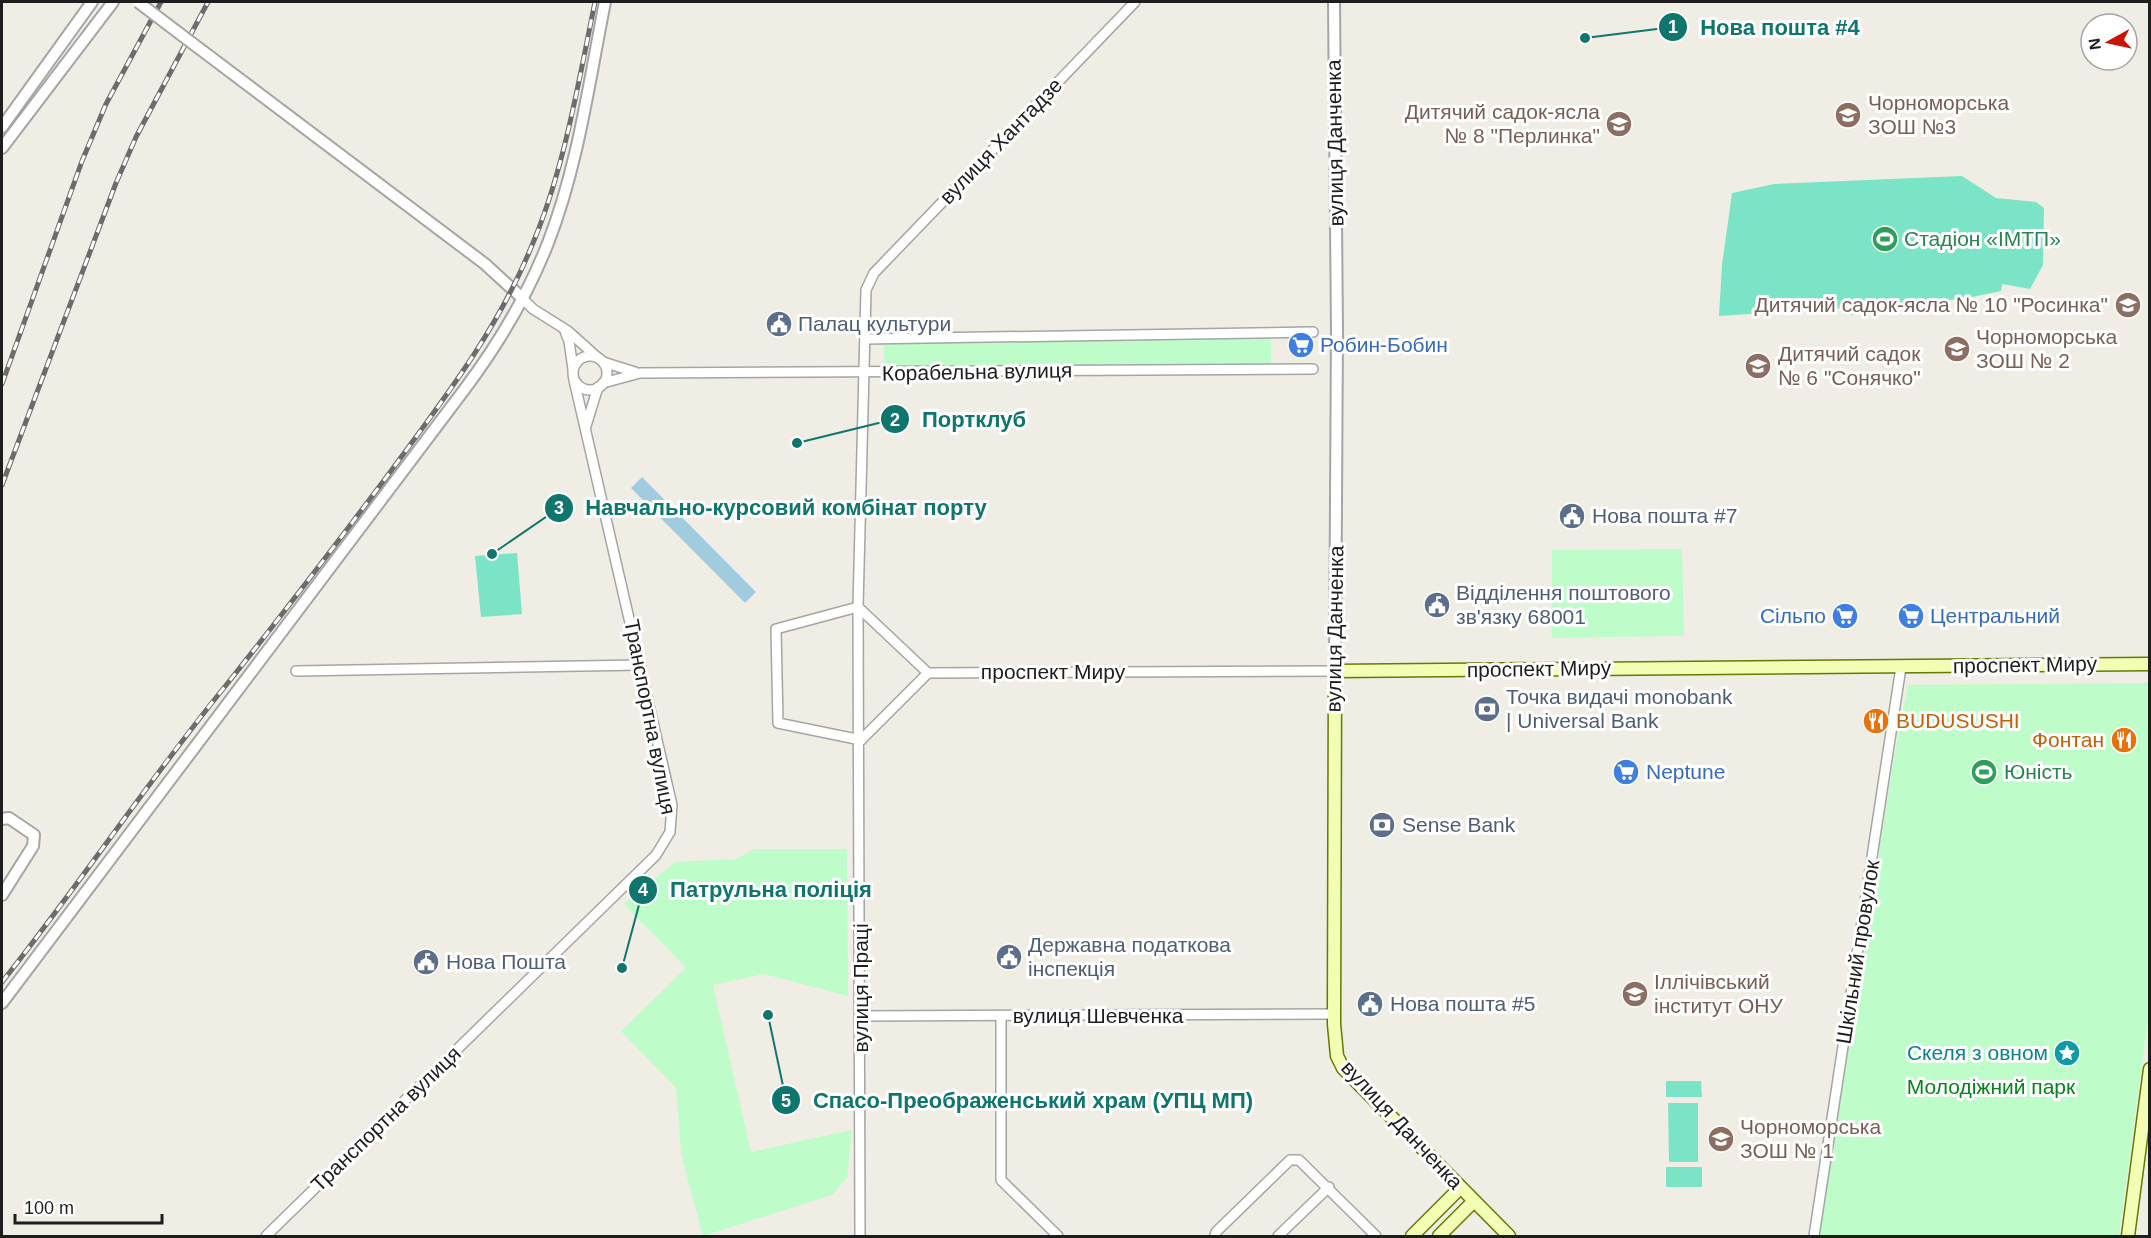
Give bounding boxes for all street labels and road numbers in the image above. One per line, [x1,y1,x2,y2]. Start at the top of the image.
street label: вулиця Данченка [1322,59,1347,227]
street label: вулиця Хантадзе [935,73,1066,208]
street label: Корабельна вулиця [882,358,1072,385]
street label: вулиця Данченка [1322,545,1347,713]
street label: Транспортна вулиця [620,617,681,816]
street label: проспект Миру [1953,652,2098,677]
street label: проспект Миру [1467,656,1612,681]
street label: проспект Миру [981,660,1126,683]
street label: Шкільний провулок [1832,857,1884,1046]
street label: вулиця Праці [849,923,872,1053]
street label: вулиця Шевченка [1013,1004,1184,1027]
street label: Транспортна вулиця [306,1042,465,1196]
street label: вулиця Данченка [1337,1056,1468,1194]

